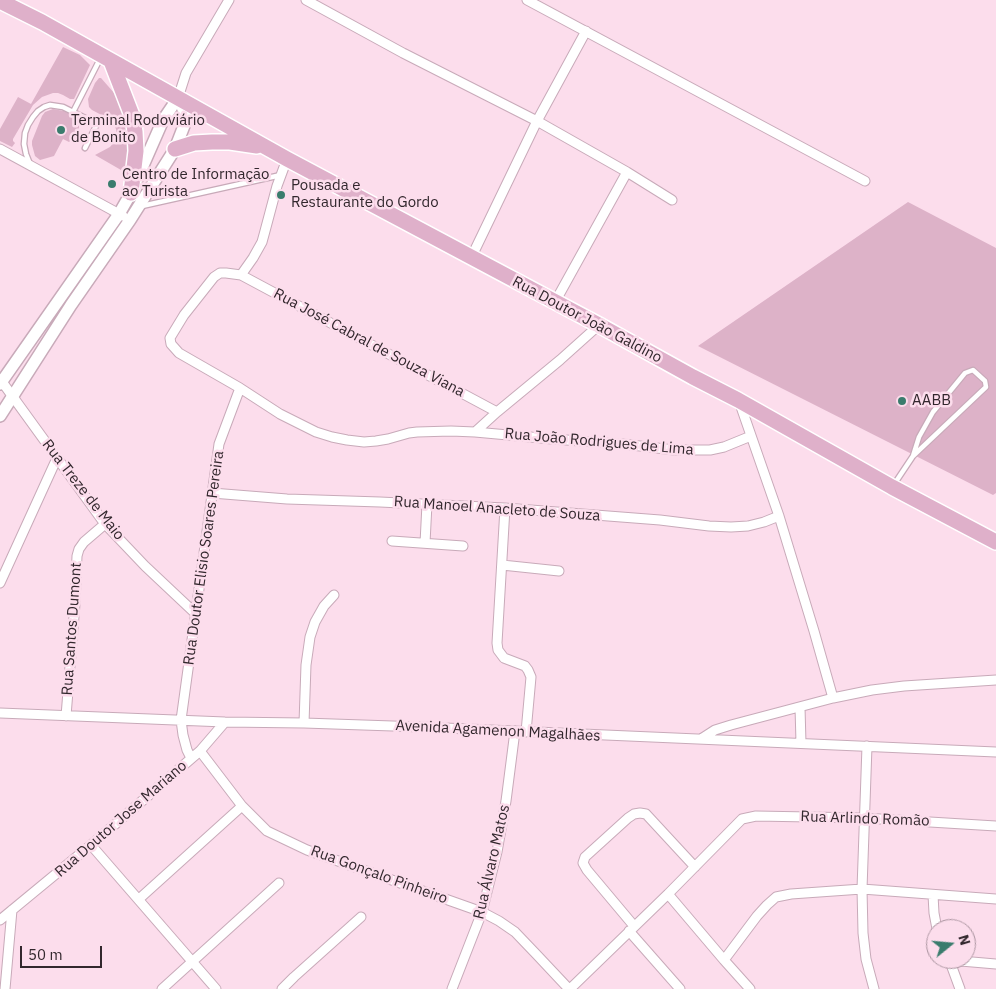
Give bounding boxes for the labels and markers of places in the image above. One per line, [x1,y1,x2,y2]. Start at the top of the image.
place label: Terminal Rodoviário de Bonito [71,112,205,147]
marker: Terminal Rodoviário de Bonito [55,124,67,136]
place label: Centro de Informação ao Turista [122,166,269,201]
place label: Pousada e Restaurante do Gordo [291,177,439,212]
marker: Centro de Informação ao Turista [106,178,118,190]
marker: Pousada e Restaurante do Gordo [275,189,287,201]
place label: AABB [912,392,951,410]
marker: AABB [896,395,908,407]

